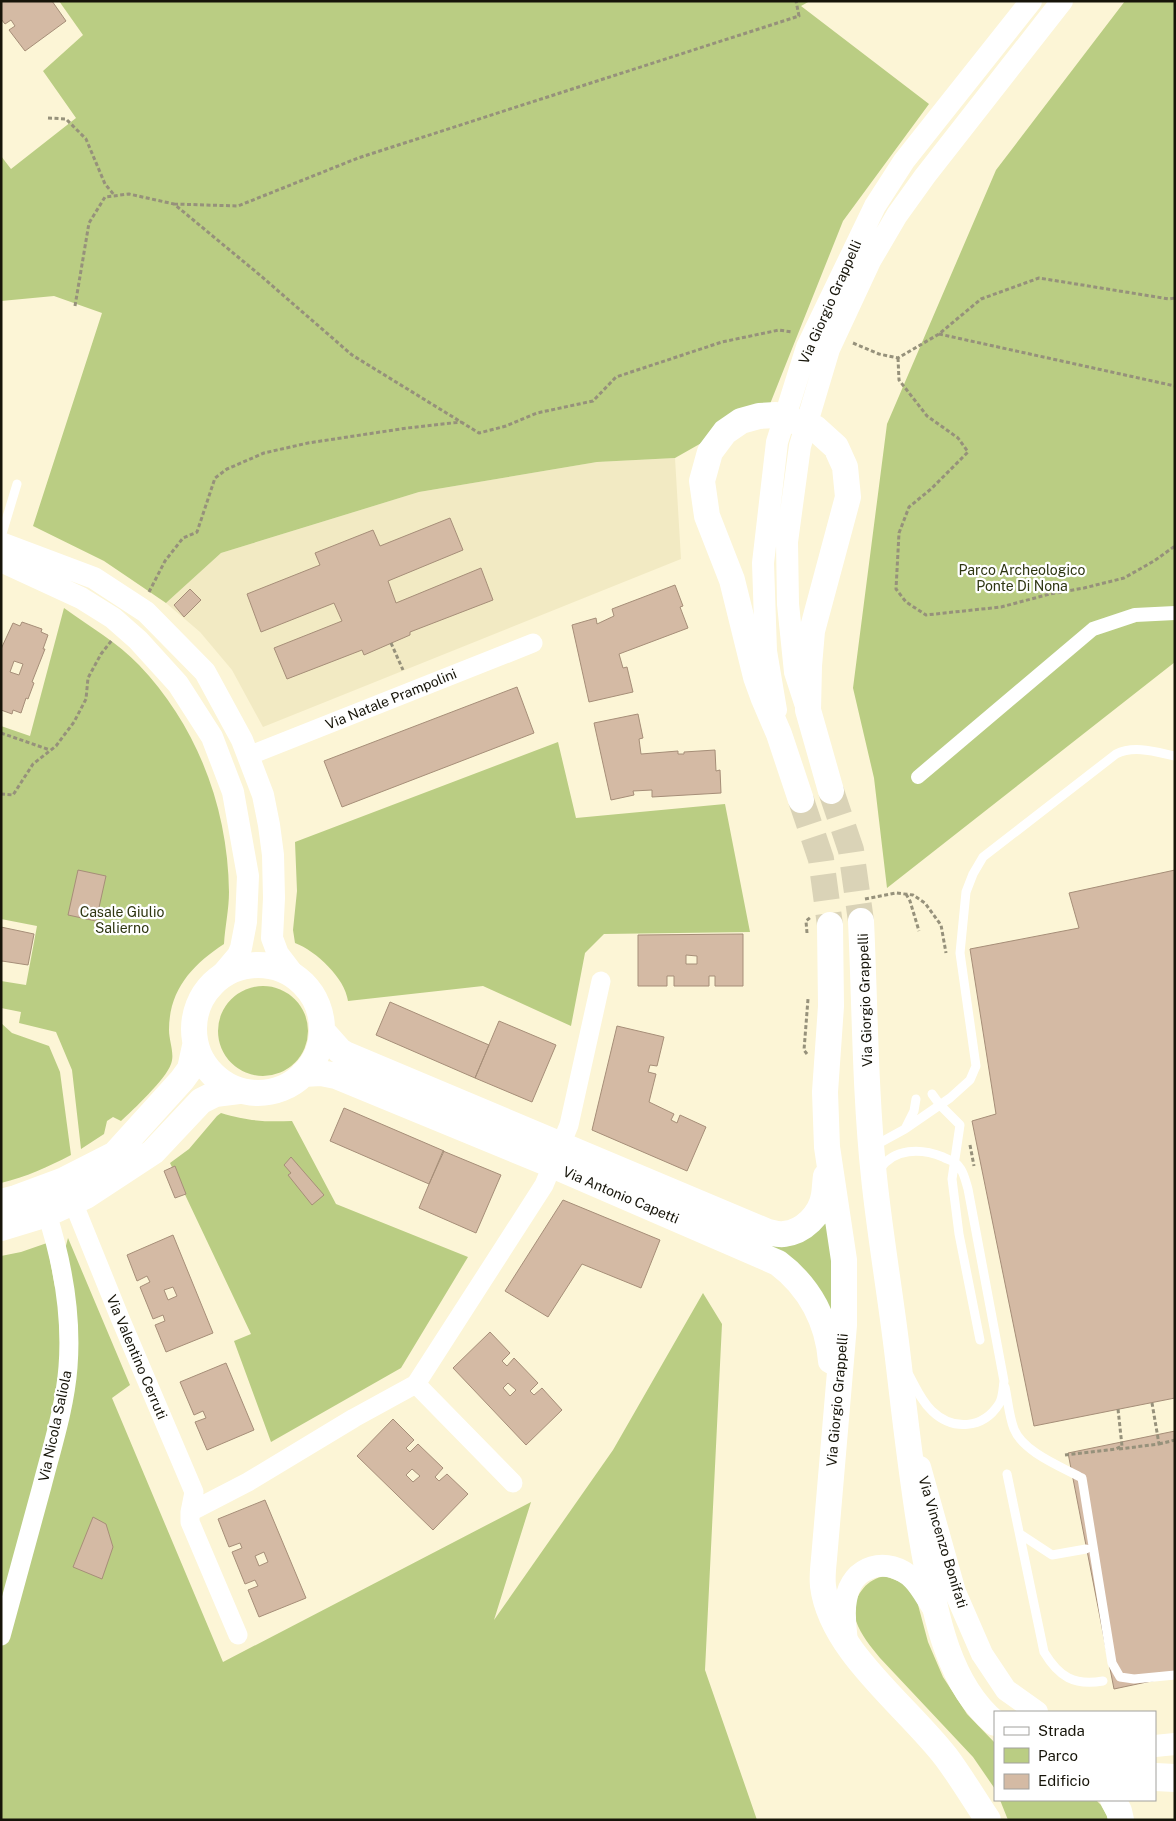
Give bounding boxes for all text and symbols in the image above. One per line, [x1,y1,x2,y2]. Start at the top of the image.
street label: Via Giorgio Grappelli [795,238,865,366]
park label: Parco Archeologico Ponte Di Nona [959,562,1085,594]
street label: Via Natale Prampolini [323,665,459,733]
park label: Casale Giulio Salierno [80,904,164,936]
street label: Via Giorgio Grappelli [855,933,875,1067]
street label: Via Antonio Capetti [561,1163,681,1227]
street label: Via Valentino Cerruti [104,1292,170,1422]
street label: Via Giorgio Grappelli [823,1333,851,1467]
street label: Via Nicola Saliola [35,1369,75,1483]
street label: Via Vincenzo Bonifati [915,1474,971,1610]
legend [994,1711,1156,1801]
text: Strada [1038,1722,1085,1739]
text: Parco [1038,1747,1078,1764]
text: Edificio [1038,1772,1090,1789]

